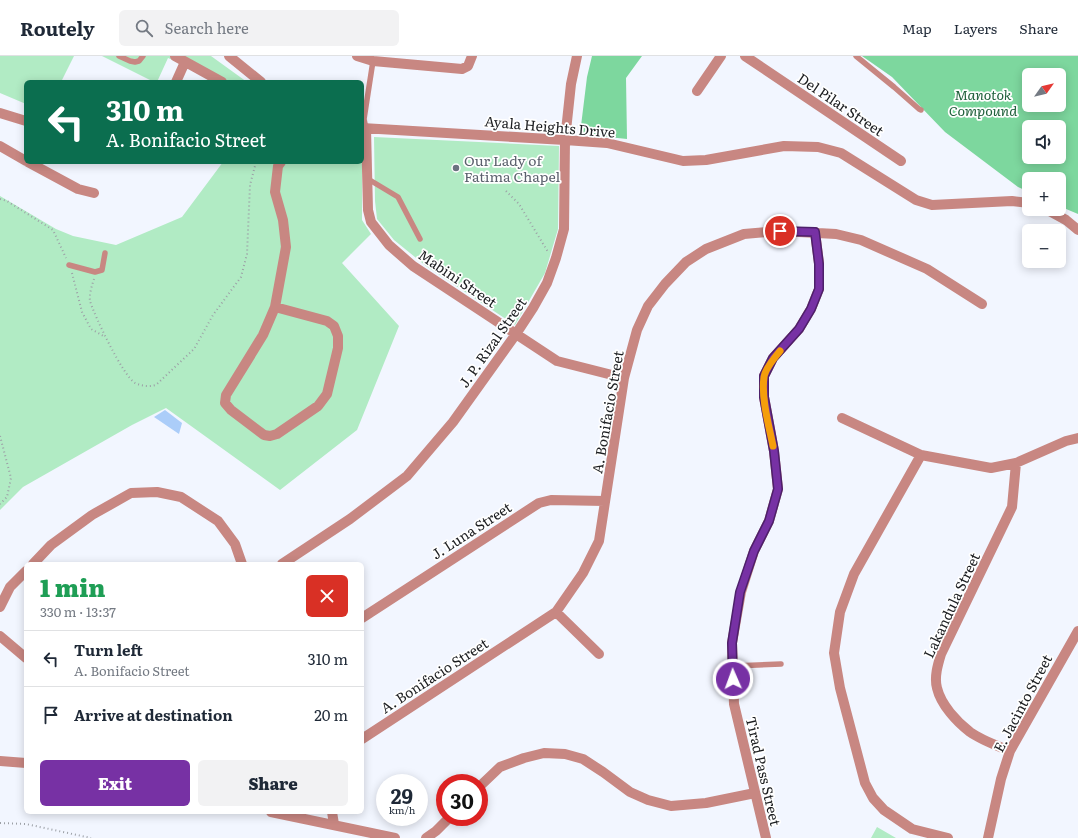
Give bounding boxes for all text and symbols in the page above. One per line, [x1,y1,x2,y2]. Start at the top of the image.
search box [119,10,399,46]
text: Routely [20,14,95,42]
text: Search here [165,16,249,39]
icon: search [133,17,155,39]
text: Map [902,18,932,38]
text: Layers [954,18,997,38]
text: Share [1019,18,1058,38]
street label: Del Pilar Street [794,68,888,140]
north arrow [1022,68,1066,112]
map controls [1022,68,1066,268]
park label: Manotok Compound [949,84,1017,120]
text: 310 m [106,88,184,130]
icon: left [40,96,92,148]
street label: Ayala Heights Drive [484,110,616,142]
button: sound [1022,120,1066,164]
text: A. Bonifacio Street [106,126,266,153]
place label: Our Lady of Fatima Chapel [464,150,560,186]
marker: Our Lady of Fatima Chapel [451,163,461,173]
button: + [1022,172,1066,216]
pin [763,214,797,248]
icon: arrive [769,220,791,242]
button: − [1022,224,1066,268]
street label: Mabini Street [415,244,502,312]
street label: J. P. Rizal Street [453,293,531,391]
street label: A. Bonifacio Street [586,349,628,475]
street label: J. Luna Street [427,496,515,563]
street label: Lakandula Street [918,549,984,661]
text: 1 min [40,569,105,604]
button: close [306,575,348,617]
text: 330 m · 13:37 [40,602,116,621]
street label: A. Bonifacio Street [376,633,492,717]
text: Turn left [74,638,143,661]
text: 310 m [308,647,348,670]
icon: left [40,648,62,670]
street label: E. Jacinto Street [988,650,1056,755]
position arrow [712,658,754,700]
text: A. Bonifacio Street [74,661,190,680]
text: Arrive at destination [74,703,233,726]
text: 20 m [314,703,348,726]
icon: arrive [40,704,62,726]
street label: Tirad Pass Street [742,714,786,828]
button: Exit [40,760,190,806]
button: Share [198,760,348,806]
speed limit sign: 30 [436,774,488,826]
text: 29 [391,780,413,810]
text: km/h [389,802,415,817]

